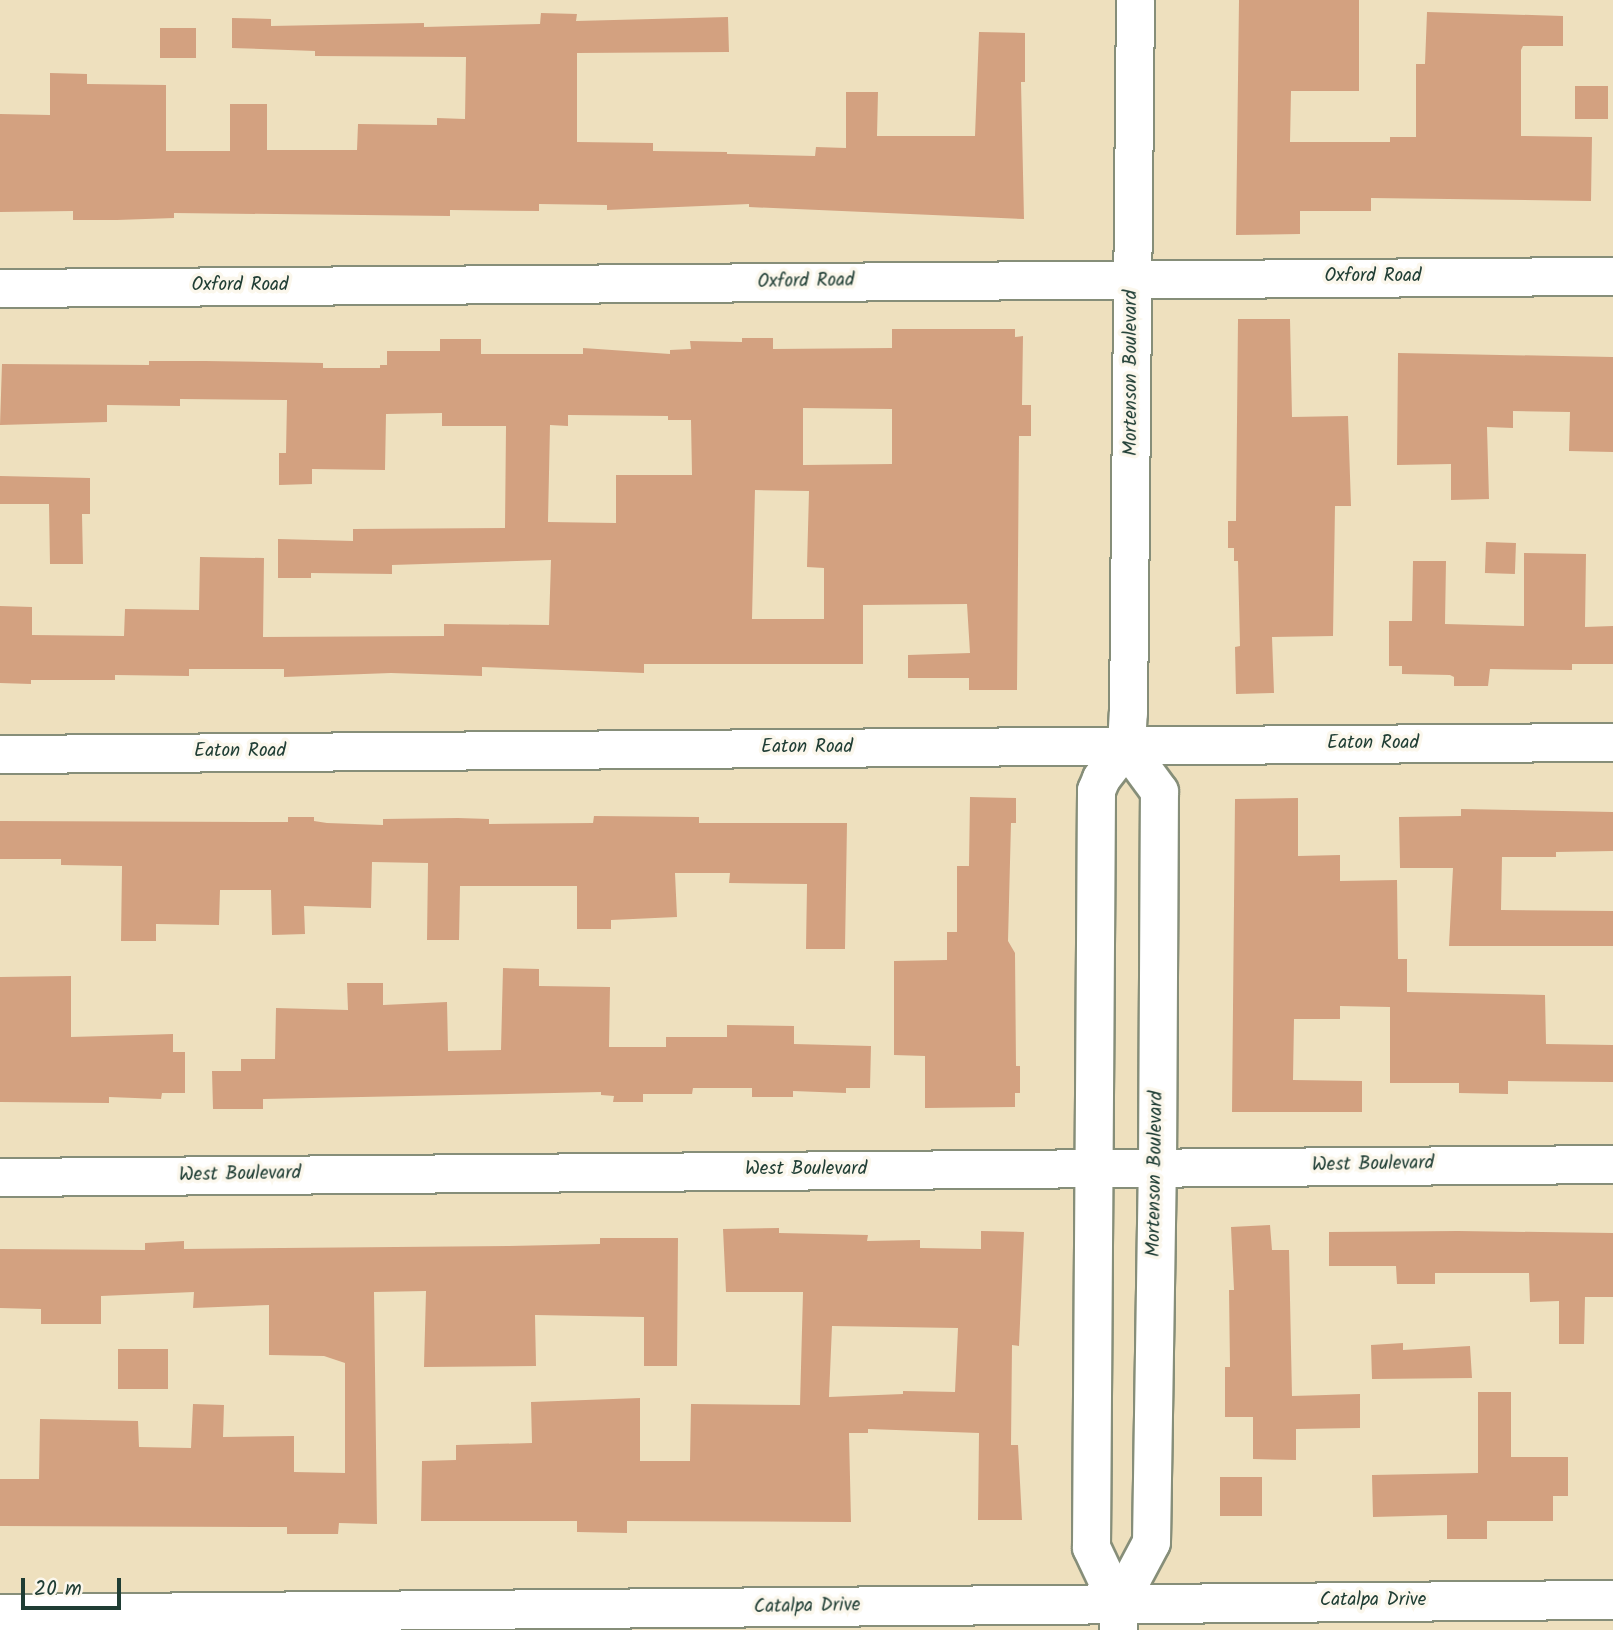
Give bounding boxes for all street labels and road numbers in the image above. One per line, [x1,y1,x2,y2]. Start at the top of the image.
street label: Oxford Road [1325,266,1421,288]
street label: Oxford Road [757,270,855,294]
street label: Oxford Road [192,275,288,297]
street label: Mortenson Boulevard [1121,290,1143,456]
street label: Eaton Road [1327,733,1419,755]
street label: Eaton Road [761,737,853,759]
street label: Eaton Road [194,741,286,763]
street label: Mortenson Boulevard [1143,1091,1169,1257]
street label: West Boulevard [1312,1153,1434,1177]
street label: West Boulevard [745,1159,867,1181]
street label: West Boulevard [179,1163,301,1187]
street label: Catalpa Drive [1320,1590,1426,1612]
street label: Catalpa Drive [754,1595,860,1619]

